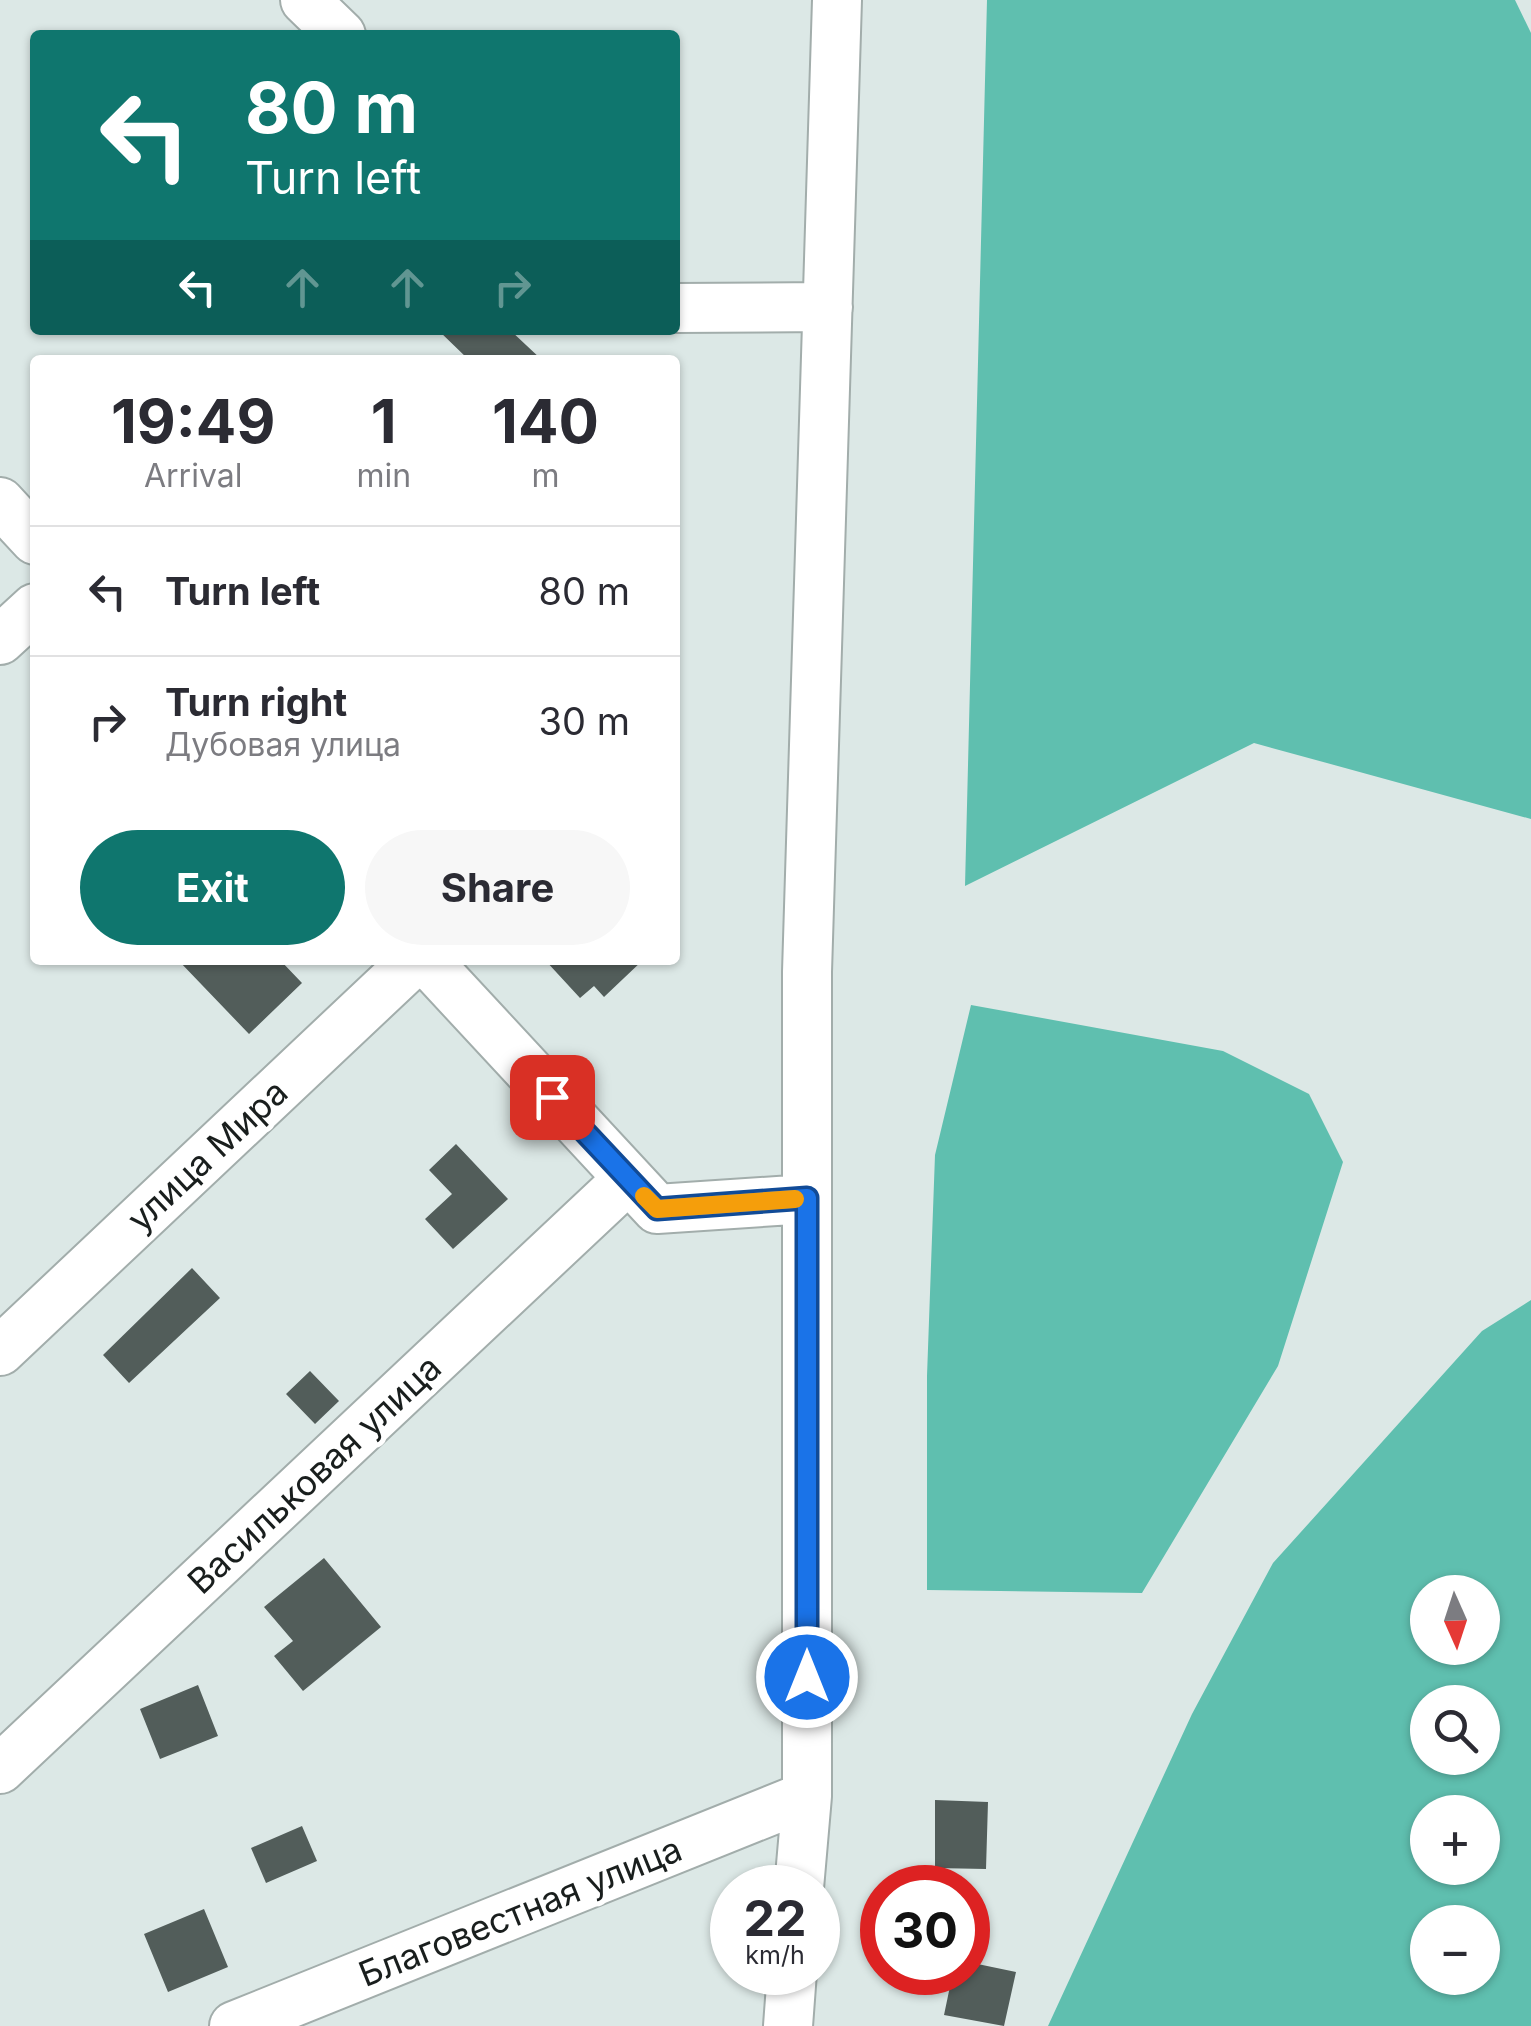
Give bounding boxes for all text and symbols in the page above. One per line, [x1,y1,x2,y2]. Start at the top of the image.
text: 80 m [245,65,418,150]
icon: left [80,70,210,200]
text: Turn left [245,150,421,205]
icon: left [170,260,225,315]
icon: ahead [275,260,330,315]
icon: ahead [380,260,435,315]
icon: right [485,260,540,315]
text: 19:49 [111,385,275,457]
text: 1 [371,385,397,457]
text: 140 [492,385,599,457]
text: Arrival [144,456,242,495]
text: min [356,456,411,495]
text: m [532,456,560,495]
icon: left [80,564,135,619]
text: Turn left [165,568,320,614]
text: 80 m [539,568,630,614]
text: Turn right [165,679,347,725]
icon: right [80,694,135,749]
text: 30 m [539,698,630,744]
text: Дубовая улица [165,725,401,764]
button: Exit [80,830,345,945]
button: Share [365,830,630,945]
pin [510,1055,595,1140]
street label: улица Мира [118,1070,296,1240]
icon: arrive [525,1070,580,1125]
street label: Васильковая улица [179,1346,449,1602]
north arrow [1410,1575,1500,1665]
map controls [1410,1575,1500,1995]
position arrow [755,1625,859,1729]
button: search [1410,1685,1500,1775]
button: + [1410,1795,1500,1885]
street label: Благовестная улица [353,1827,687,1995]
speed limit sign: 30 [860,1865,990,1995]
text: 22 [744,1888,807,1948]
button: − [1410,1905,1500,1995]
text: km/h [745,1940,805,1970]

